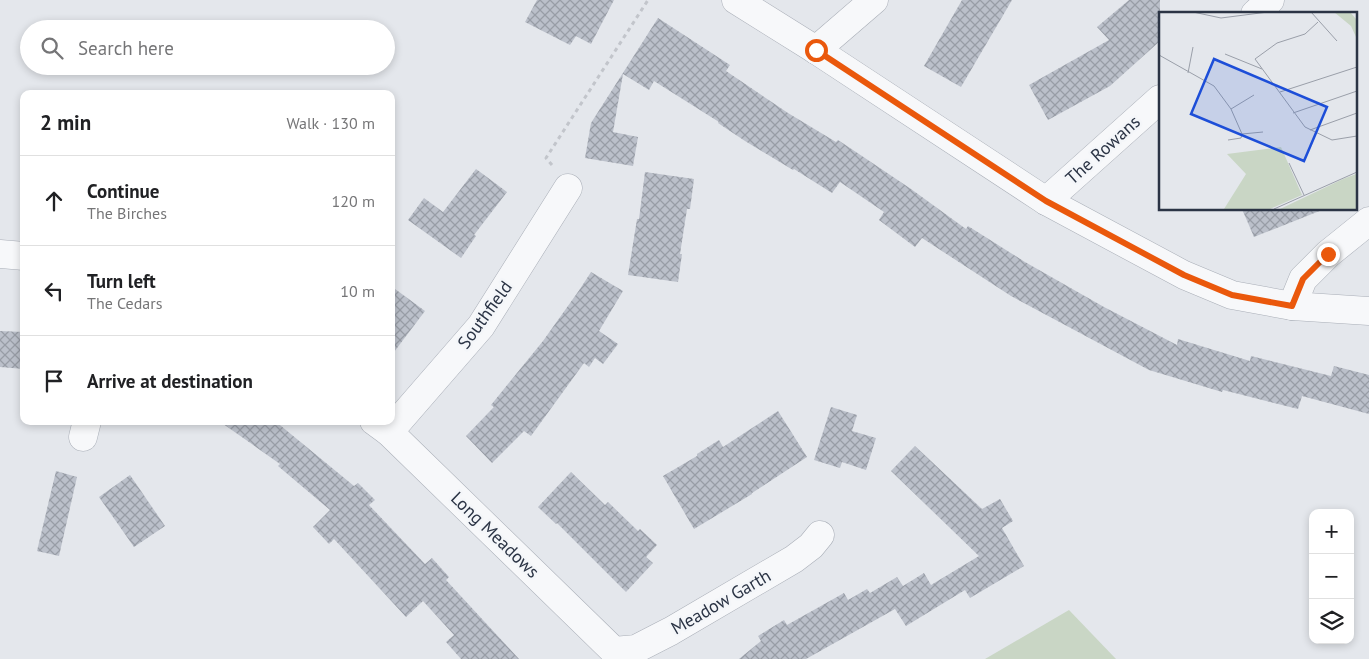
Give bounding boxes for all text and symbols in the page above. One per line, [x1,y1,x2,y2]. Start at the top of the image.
inset map [1159,12,1356,210]
search box [20,20,395,75]
icon: search [38,34,66,62]
text: Search here [78,36,174,60]
route start [805,39,828,62]
text: 2 min [40,109,91,136]
street label: The Rowans [1061,110,1145,189]
text: Walk · 130 m [286,113,375,133]
text: Continue [87,179,159,203]
icon: ahead [40,187,68,215]
text: 120 m [332,191,375,211]
text: The Birches [87,203,167,223]
route end [1317,243,1340,266]
text: Turn left [87,269,156,293]
street label: Southfield [452,276,517,353]
icon: left [40,277,68,305]
text: 10 m [340,281,375,301]
text: The Cedars [87,293,162,313]
icon: arrive [40,367,68,395]
text: Arrive at destination [87,369,253,393]
street label: Long Meadows [446,487,545,583]
map controls [1309,509,1354,644]
button: + [1309,509,1354,554]
button: − [1309,554,1354,599]
street label: Meadow Garth [667,564,775,639]
button: layers [1309,599,1354,644]

